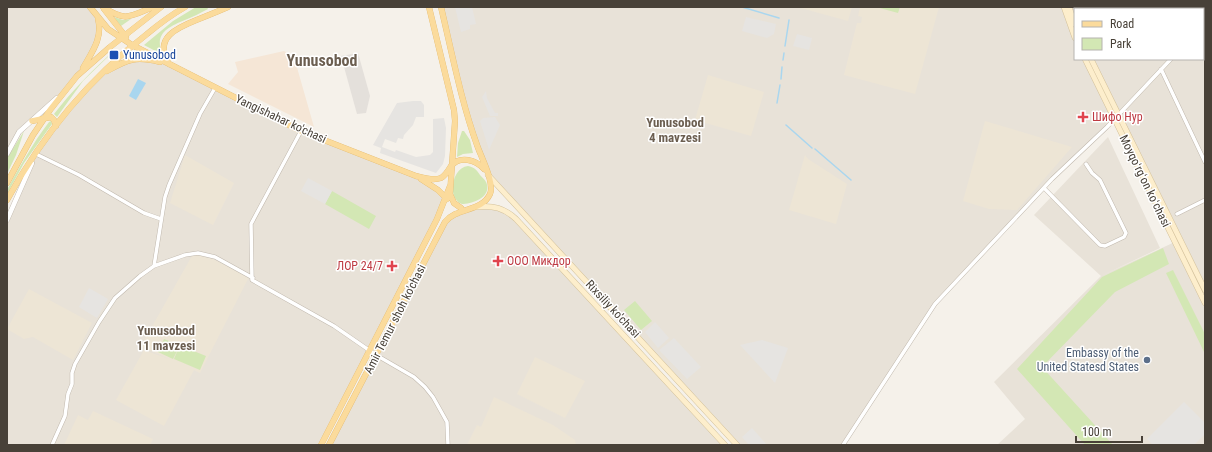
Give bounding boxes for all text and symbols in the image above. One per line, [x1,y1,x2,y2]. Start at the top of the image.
legend [1074,8,1204,60]
text: Road [1110,17,1134,31]
text: Park [1110,37,1132,51]
place label: Yunusobod [123,48,176,62]
marker: Yunusobod [108,49,120,61]
district label: Yunusobod [286,51,358,70]
street label: Yangishahar ko'chasi [233,92,329,146]
place label: Шифо Нур [1092,110,1143,124]
marker: Шифо Нур [1077,111,1089,123]
district label: Yunusobod 4 mavzesi [646,115,704,145]
street label: Moyqoʻrgʻon koʻchasi [1117,133,1173,229]
place label: ООО Микдор [507,254,571,268]
marker: ООО Микдор [492,255,504,267]
place label: ЛОР 24/7 [337,259,383,273]
marker: ЛОР 24/7 [386,260,398,272]
street label: Amir Temur shoh ko'chasi [361,262,429,376]
street label: Rixsiliy ko'chasi [583,277,643,341]
district label: Yunusobod 11 mavzesi [137,323,195,353]
place label: Embassy of the United Statesd States [1037,346,1139,374]
marker: Embassy of the United Statesd States [1142,355,1152,365]
scale bar [1076,418,1142,444]
text: 100 m [1082,425,1112,439]

